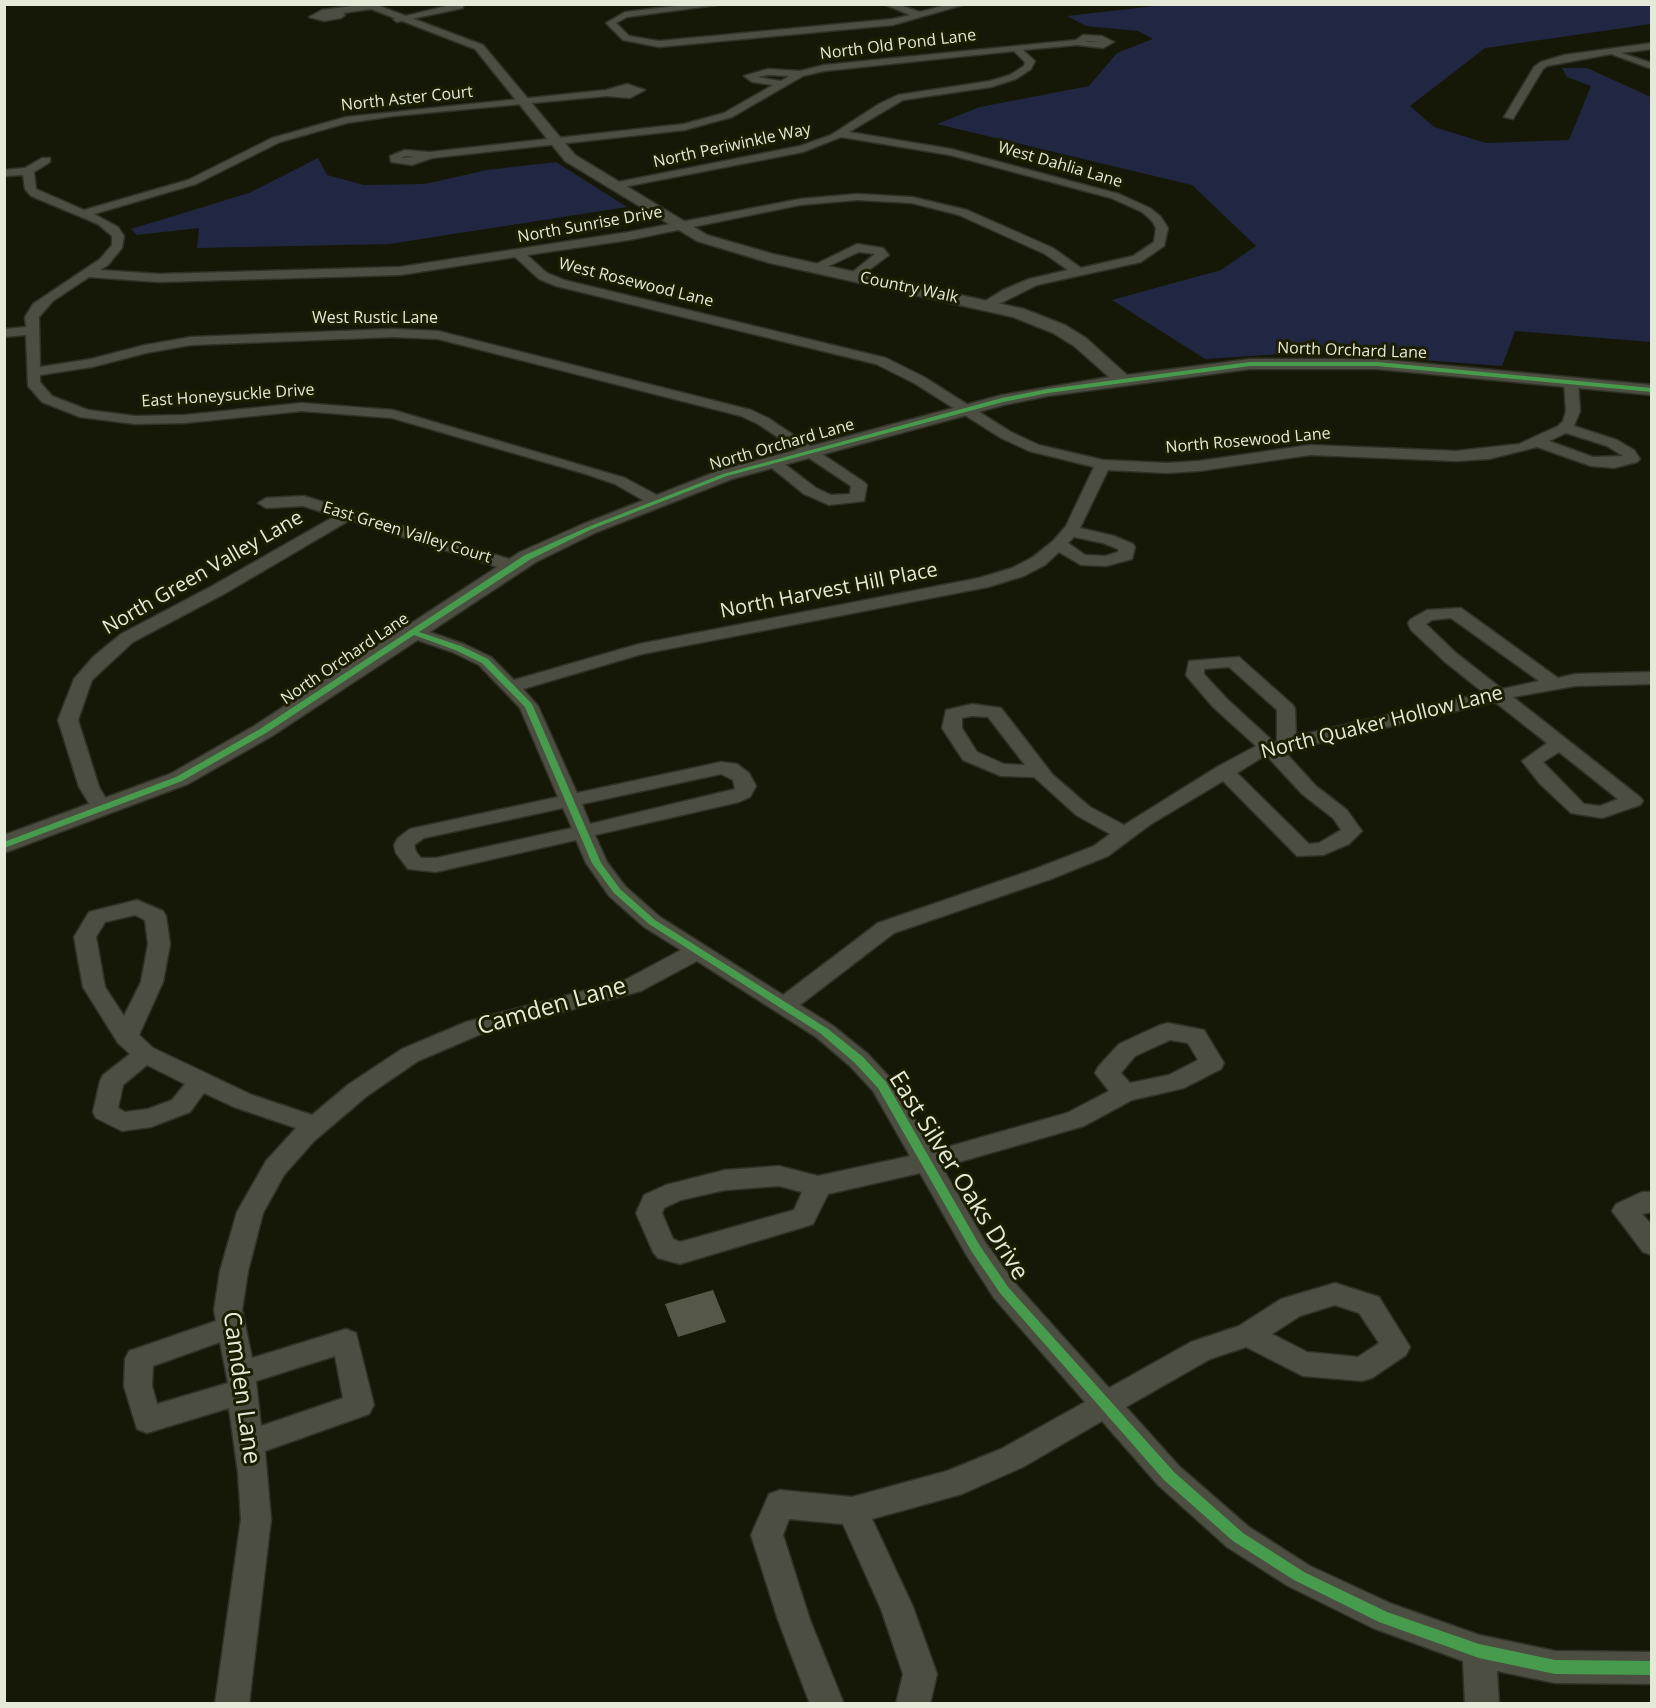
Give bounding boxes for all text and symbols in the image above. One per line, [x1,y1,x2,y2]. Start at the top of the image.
street label: North Old Pond Lane [819,26,977,64]
street label: North Aster Court [340,83,474,115]
street label: North Periwinkle Way [651,120,813,172]
street label: West Dahlia Lane [995,138,1125,192]
street label: North Sunrise Drive [516,203,664,247]
street label: West Rosewood Lane [557,254,715,312]
street label: Country Walk [858,268,960,308]
street label: West Rustic Lane [312,308,438,328]
street label: North Orchard Lane [1277,339,1427,363]
street label: East Honeysuckle Drive [141,380,315,412]
street label: North Orchard Lane [707,415,857,475]
street label: North Rosewood Lane [1165,424,1331,458]
street label: East Green Valley Court [321,498,493,568]
street label: North Green Valley Lane [99,506,307,640]
street label: North Harvest Hill Place [718,558,940,624]
street label: North Orchard Lane [278,609,412,709]
street label: North Quaker Hollow Lane [1259,681,1505,765]
street label: Camden Lane [474,972,630,1042]
street label: East Silver Oaks Drive [882,1066,1034,1286]
street label: Camden Lane [216,1310,266,1466]

